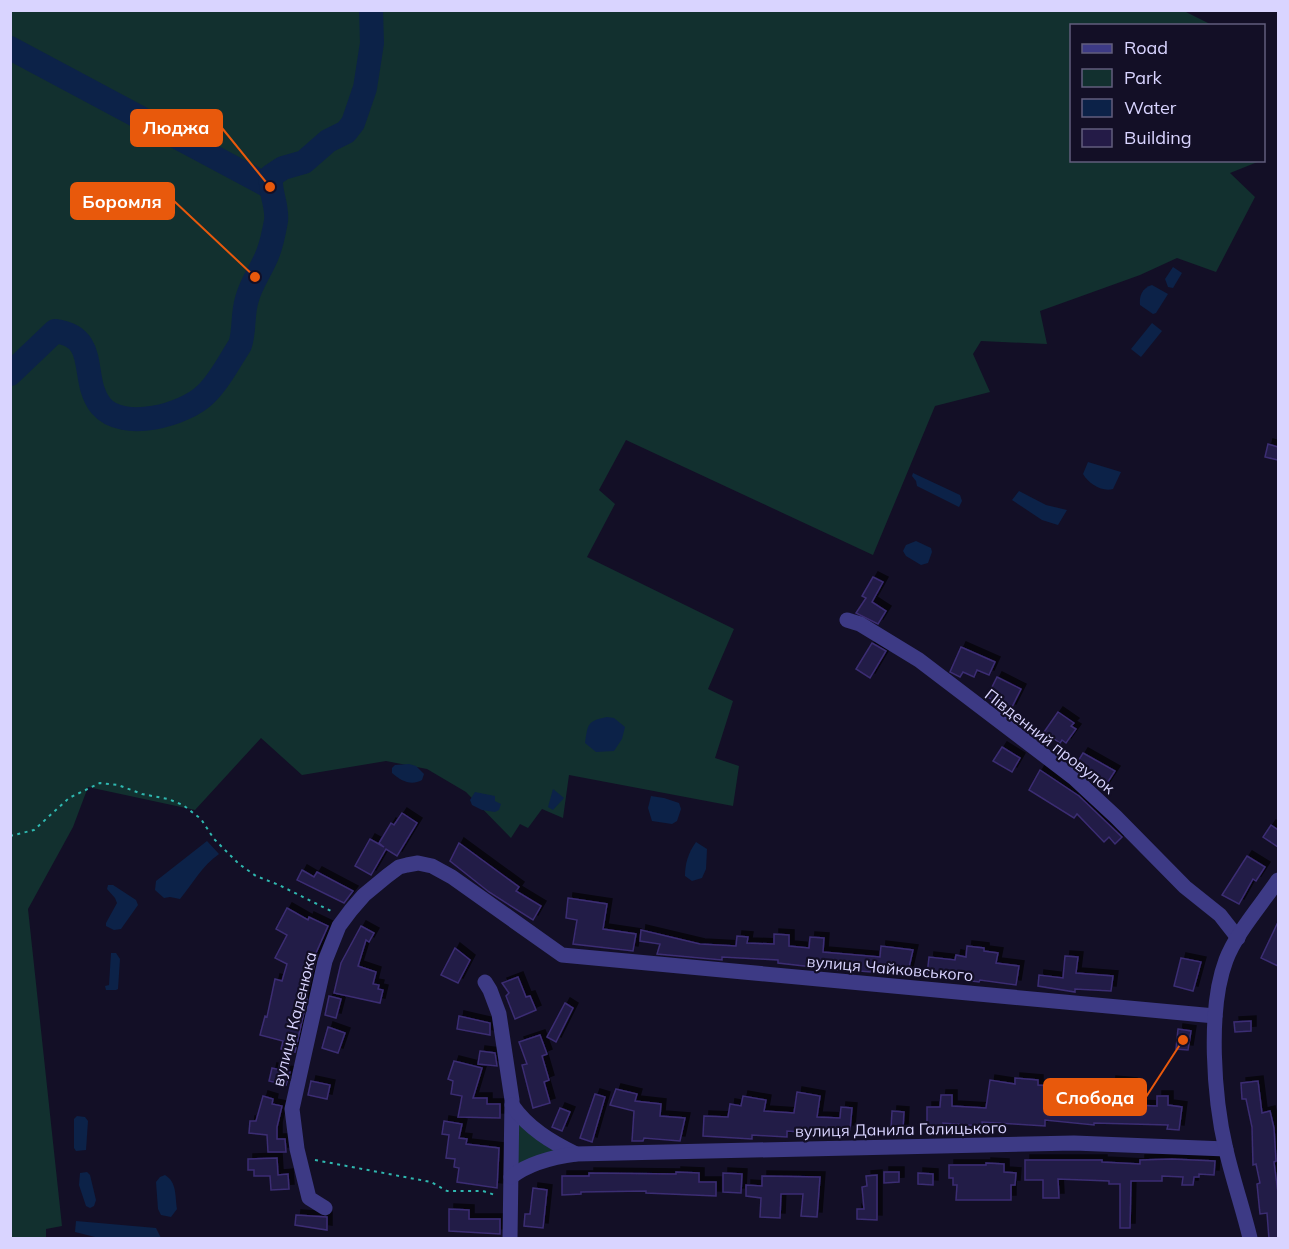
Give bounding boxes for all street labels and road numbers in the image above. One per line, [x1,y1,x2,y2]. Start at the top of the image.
street label: Південний провулок [981,684,1119,798]
street label: вулиця Каденюка [268,950,320,1088]
street label: вулиця Чайковського [806,951,974,985]
street label: вулиця Данила Галицького [795,1117,1007,1141]

